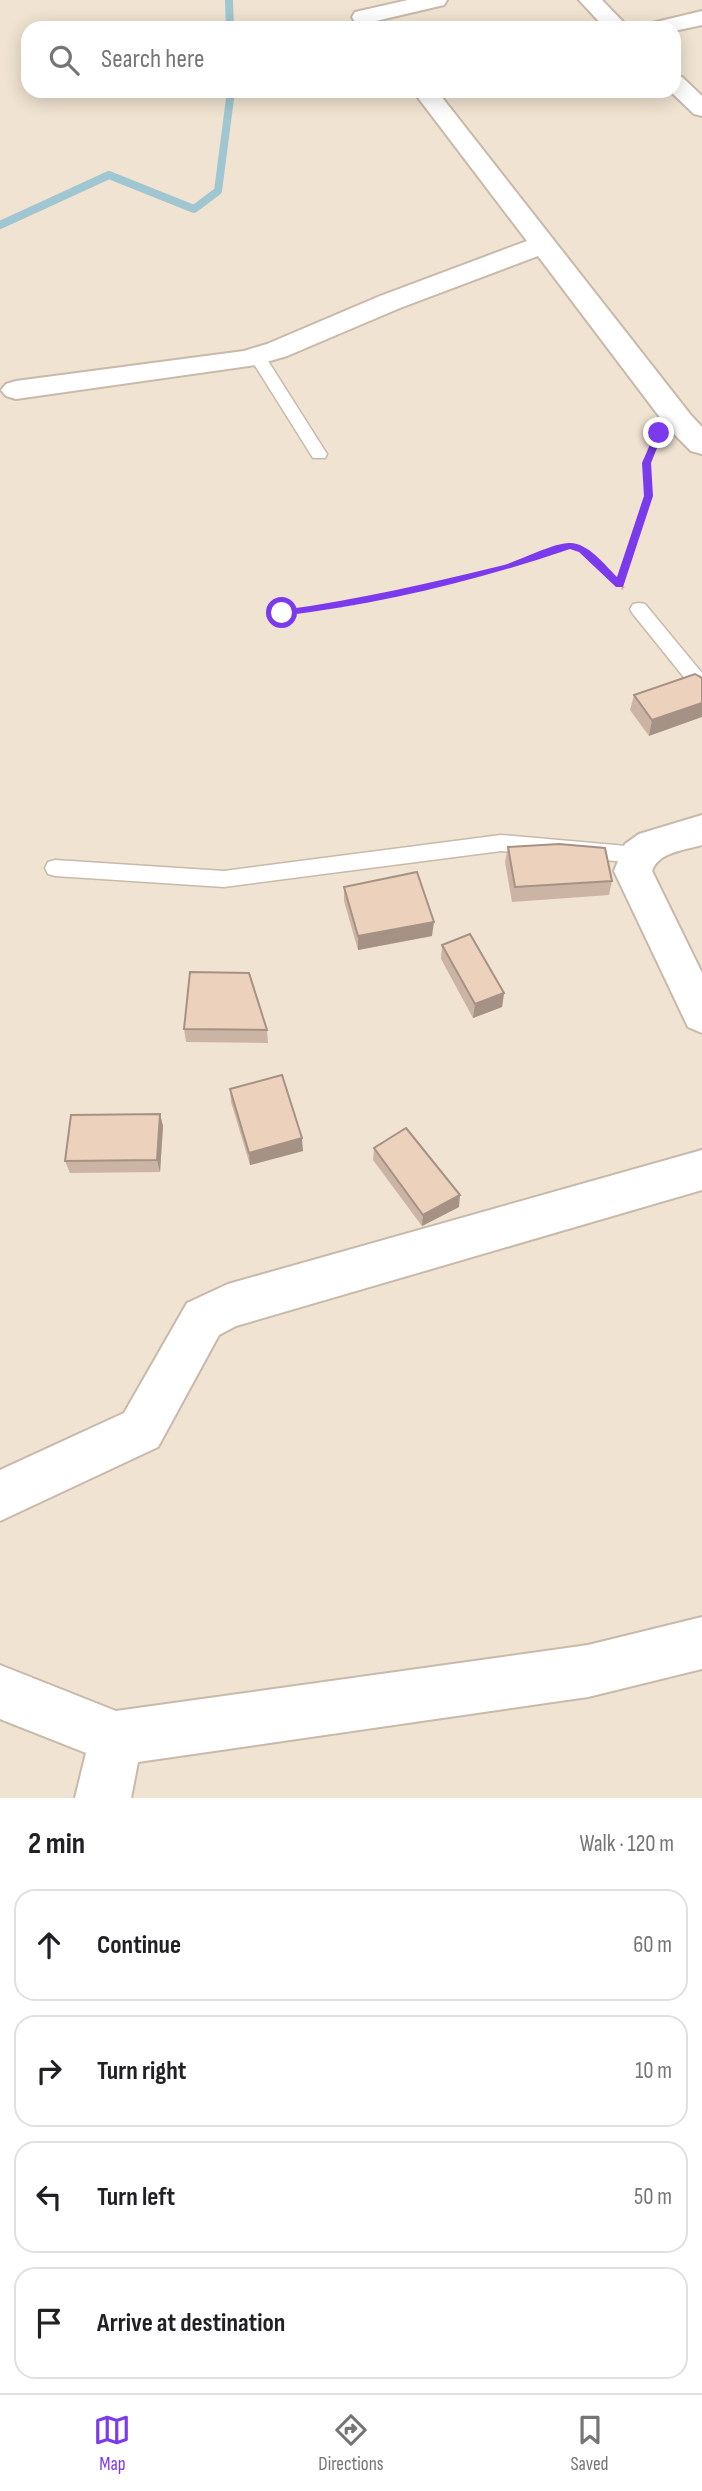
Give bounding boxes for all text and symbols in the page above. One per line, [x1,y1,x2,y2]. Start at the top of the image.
search box [21,21,681,98]
icon: search [45,41,83,79]
text: Search here [101,44,204,75]
route end [643,417,674,448]
route start [266,597,297,628]
text: 2 min [28,1826,85,1862]
text: Walk · 120 m [579,1830,674,1858]
icon: ahead [30,1926,68,1964]
text: Continue [97,1930,181,1961]
text: 60 m [633,1931,672,1959]
icon: right [30,2052,68,2090]
text: Turn right [97,2056,186,2087]
text: 10 m [635,2057,672,2085]
icon: left [30,2178,68,2216]
text: Turn left [97,2182,175,2213]
text: 50 m [634,2183,672,2211]
icon: arrive [30,2304,68,2342]
text: Arrive at destination [97,2308,285,2339]
tab: Map [93,2411,131,2476]
tab: Directions [318,2411,384,2476]
tab: Saved [570,2411,609,2476]

